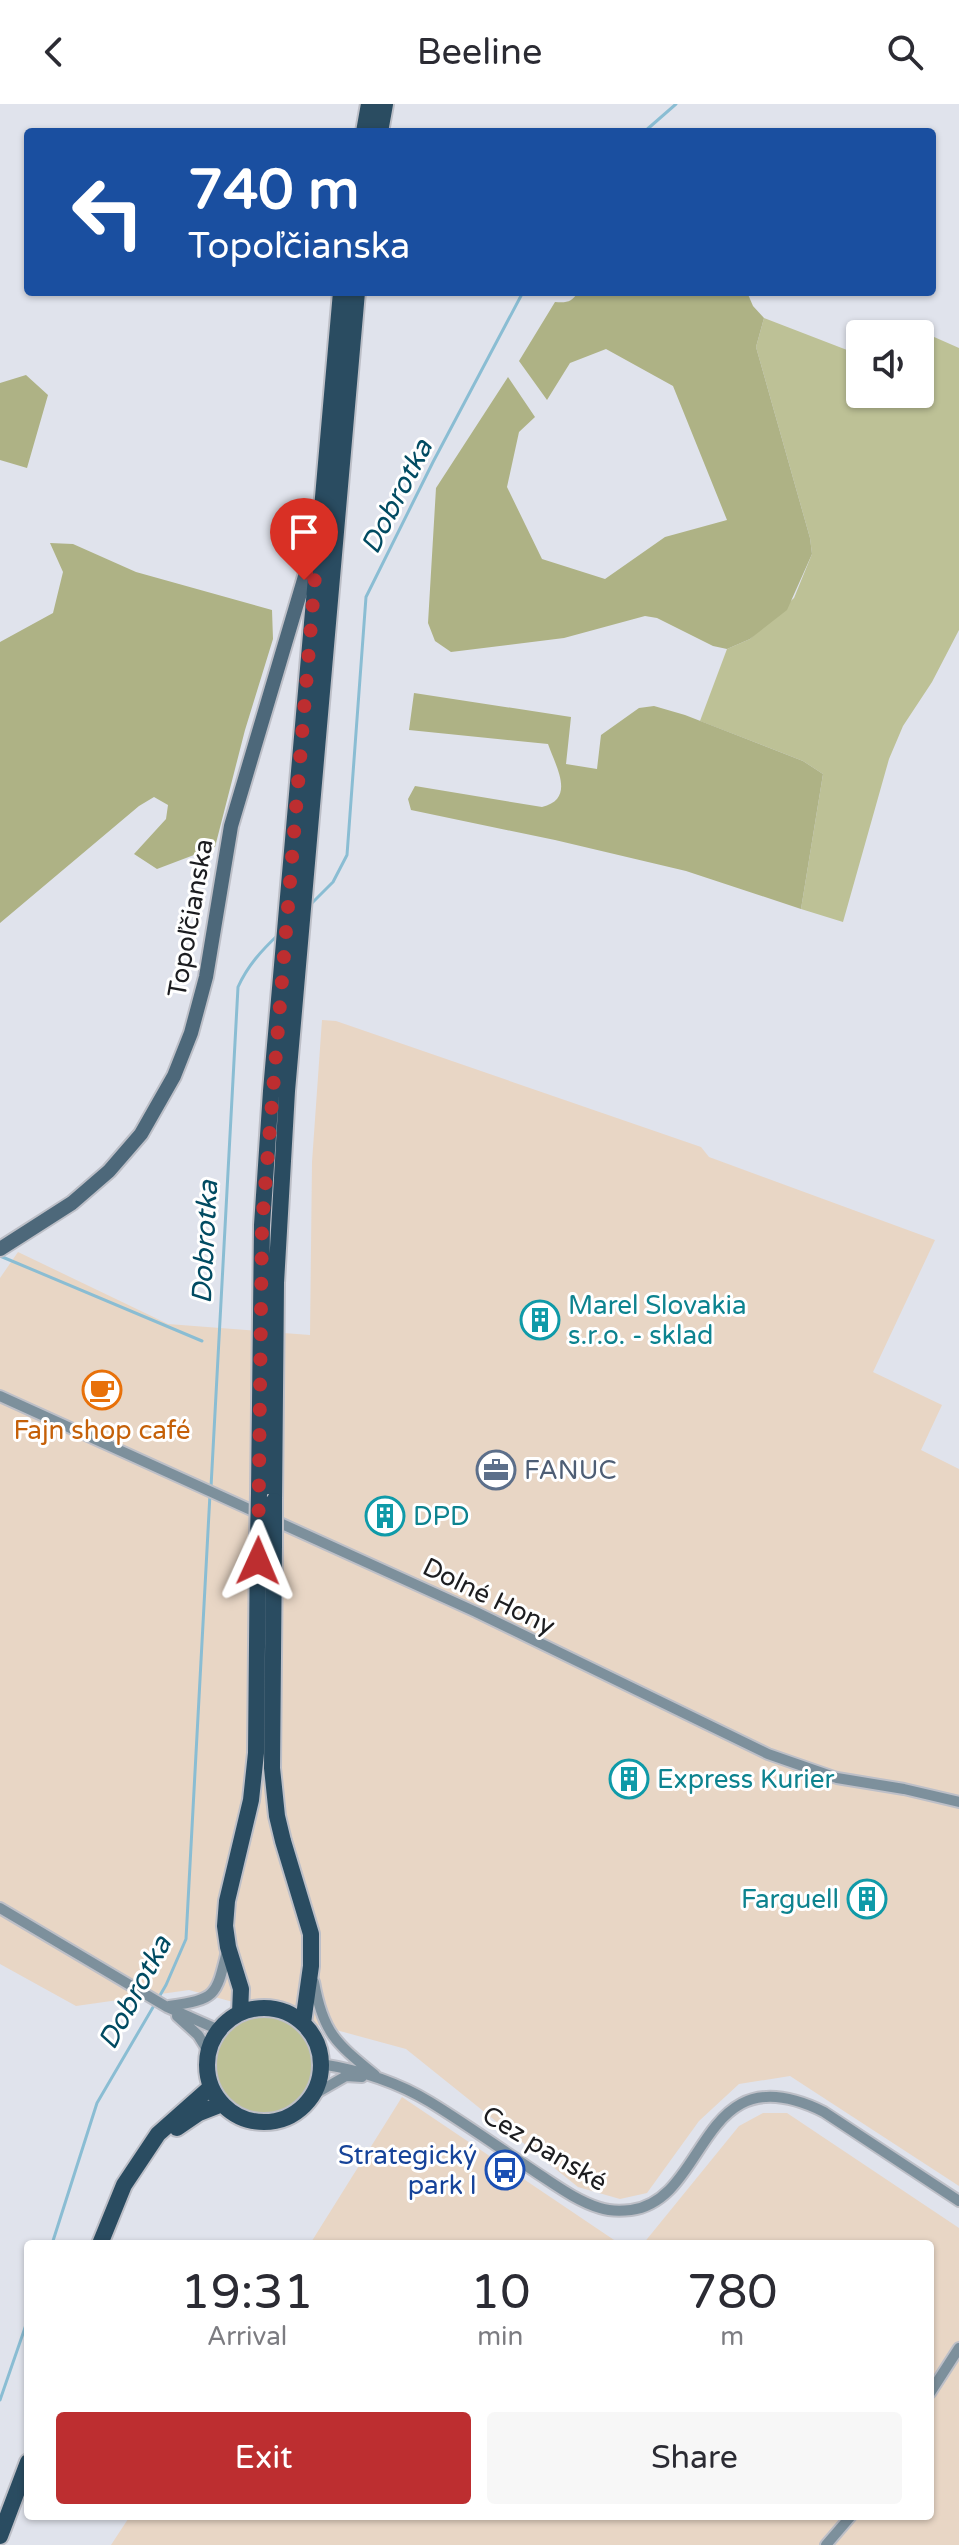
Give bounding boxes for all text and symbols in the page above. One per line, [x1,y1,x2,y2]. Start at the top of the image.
icon: back [32,30,76,74]
icon: search [883,30,927,74]
text: Beeline [417,31,542,74]
text: 740 m [188,157,359,224]
icon: left [56,160,160,264]
text: Topoľčianska [188,225,410,268]
map controls [846,320,934,408]
button: sound [846,320,934,408]
water label: Dobrotka [354,432,441,559]
pin [270,498,338,580]
icon: arrive [282,510,326,554]
street label: Topoľčianska [161,836,220,1000]
water label: Dobrotka [185,1178,225,1305]
place label: Marel Slovakia s.r.o. - sklad [568,1290,747,1351]
building icon: Marel Slovakia s.r.o. - sklad [519,1299,561,1341]
cafe icon: Fajn shop café [81,1369,123,1411]
place label: Fajn shop café [14,1415,190,1446]
office icon: FANUC [475,1449,517,1491]
place label: FANUC [524,1455,617,1486]
building icon: DPD [364,1495,406,1537]
place label: DPD [413,1501,470,1532]
position arrow [216,1519,300,1603]
street label: Dolné Hony [418,1551,560,1642]
building icon: Express Kurier [608,1758,650,1800]
place label: Express Kurier [657,1764,834,1795]
building icon: Farguell [846,1878,888,1920]
place label: Farguell [741,1884,839,1915]
water label: Dobrotka [91,1929,180,2055]
street label: Cez panské [477,2099,613,2198]
place label: Strategický park I [338,2140,477,2201]
bus stop icon: Strategický park I [484,2149,526,2191]
text: 19:31 [181,2264,314,2322]
text: 10 [470,2264,530,2322]
text: 780 [687,2264,777,2322]
text: Arrival [207,2321,287,2352]
text: min [477,2321,523,2352]
text: m [720,2321,744,2352]
button: Exit [56,2412,471,2504]
button: Share [487,2412,902,2504]

